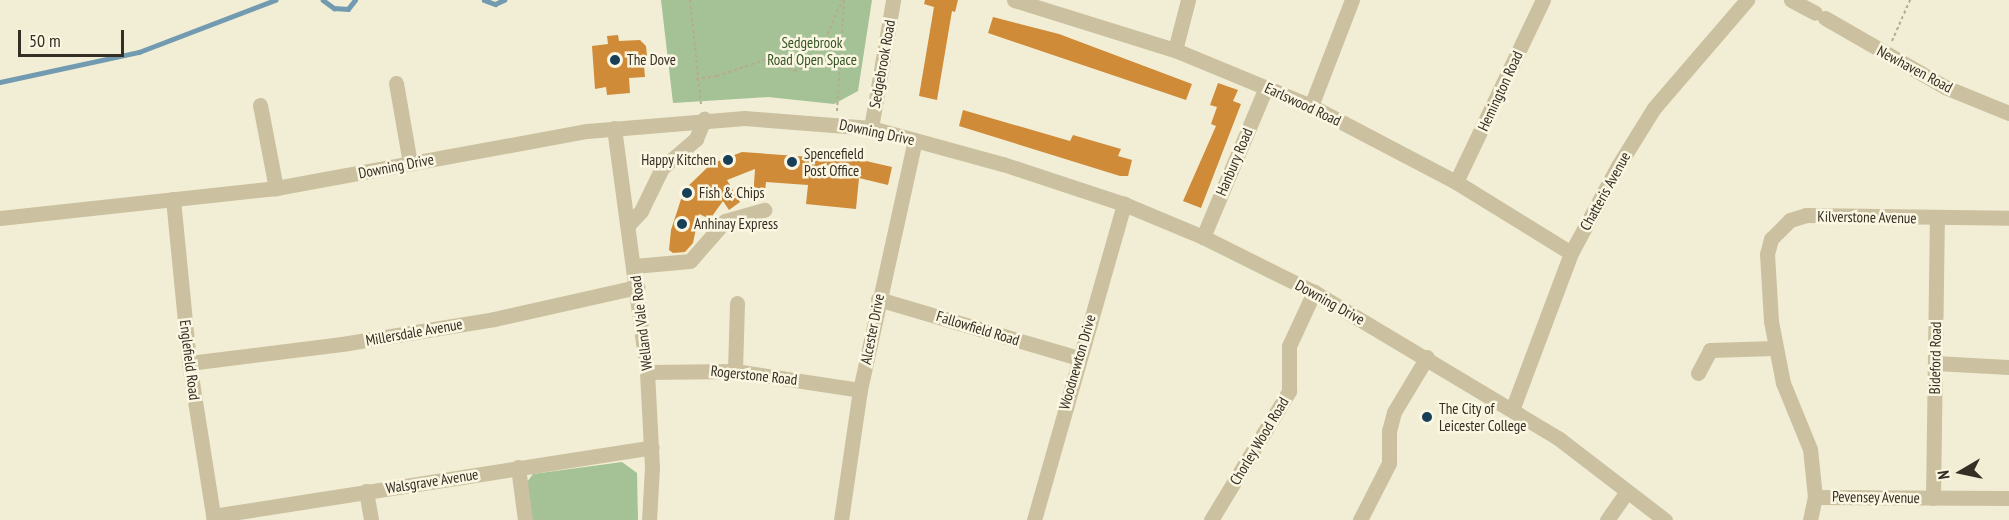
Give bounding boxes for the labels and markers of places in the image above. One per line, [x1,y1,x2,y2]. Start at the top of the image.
place label: The Dove [627,51,676,69]
marker: The Dove [608,53,622,67]
place label: Spencefield Post Office [804,144,864,179]
place label: Happy Kitchen [641,151,716,169]
marker: Happy Kitchen [721,153,735,167]
marker: Spencefield Post Office [785,155,799,169]
place label: Fish & Chips [699,184,765,202]
marker: Fish & Chips [680,186,694,200]
place label: Anhinay Express [694,215,779,233]
marker: Anhinay Express [675,217,689,231]
place label: The City of Leicester College [1439,399,1527,434]
marker: The City of Leicester College [1420,410,1434,424]

